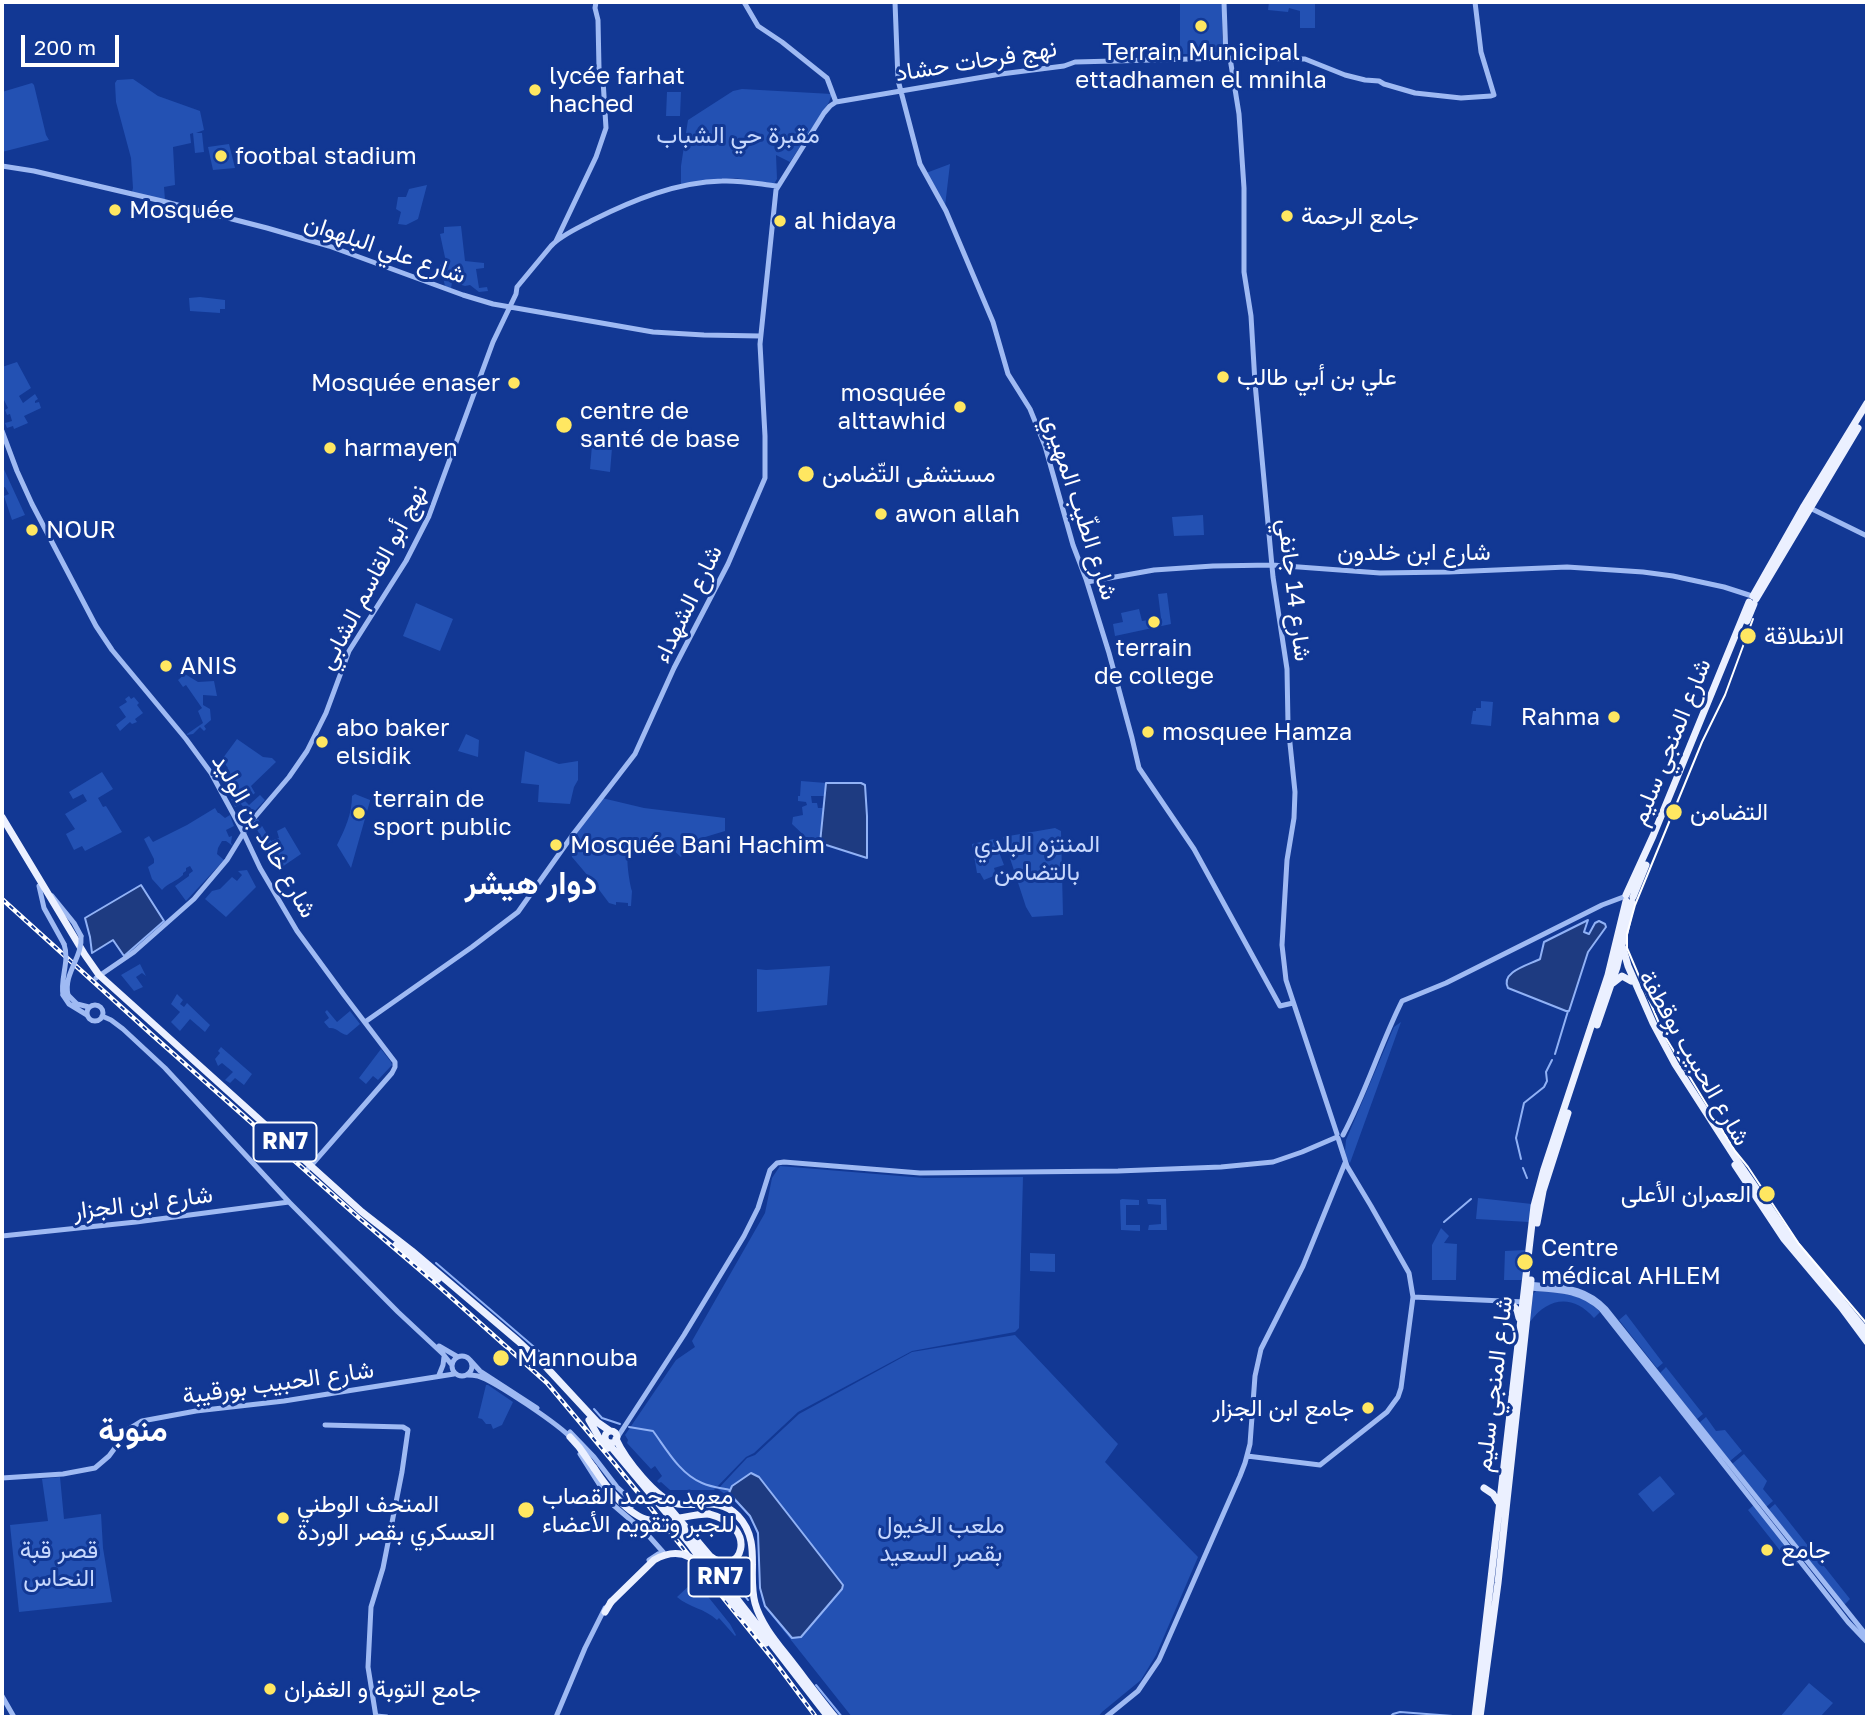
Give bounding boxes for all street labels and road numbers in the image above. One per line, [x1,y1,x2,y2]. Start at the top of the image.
street label: نهج فرحات حشاد [893,34,1059,88]
street label: شارع علي البلهوان [300,208,470,290]
street label: شارع الطّيب المهيري [1036,410,1124,604]
street label: نهج أبو القاسم الشابي [312,480,434,674]
street label: شارع 14 جانفي [1271,517,1317,663]
street label: شارع ابن خلدون [1337,538,1491,566]
street label: شارع الشهداء [647,541,729,667]
street label: شارع المنجي سليم [1624,655,1718,829]
street label: شارع خالد بن الوليد [205,749,323,923]
street label: شارع الحبيب بوقطفة [1632,965,1756,1151]
road number: RN7 [254,1122,316,1162]
street label: شارع ابن الجزار [72,1180,214,1226]
street label: شارع المنجي سليم [1469,1294,1519,1474]
street label: شارع الحبيب بورقيبة [180,1355,376,1411]
road number: RN7 [688,1558,752,1596]

